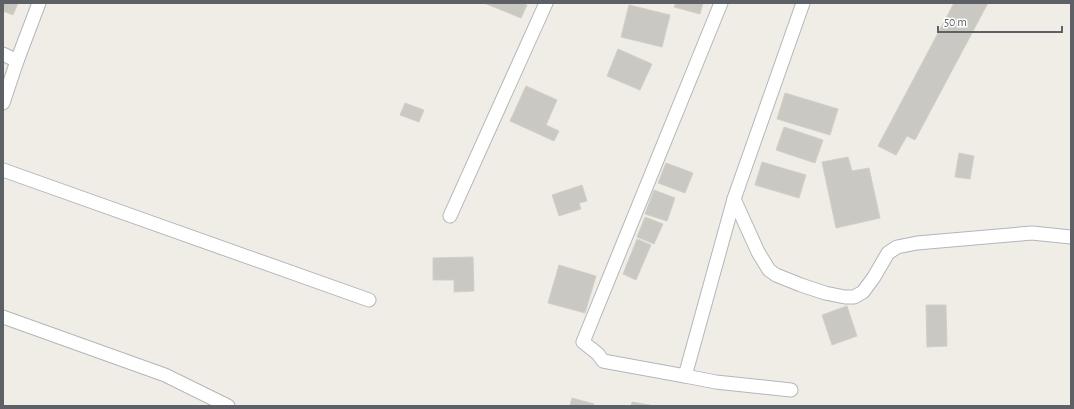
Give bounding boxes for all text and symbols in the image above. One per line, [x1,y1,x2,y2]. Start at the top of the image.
scale bar [938,8,1062,34]
text: 50 m [944,16,967,28]

